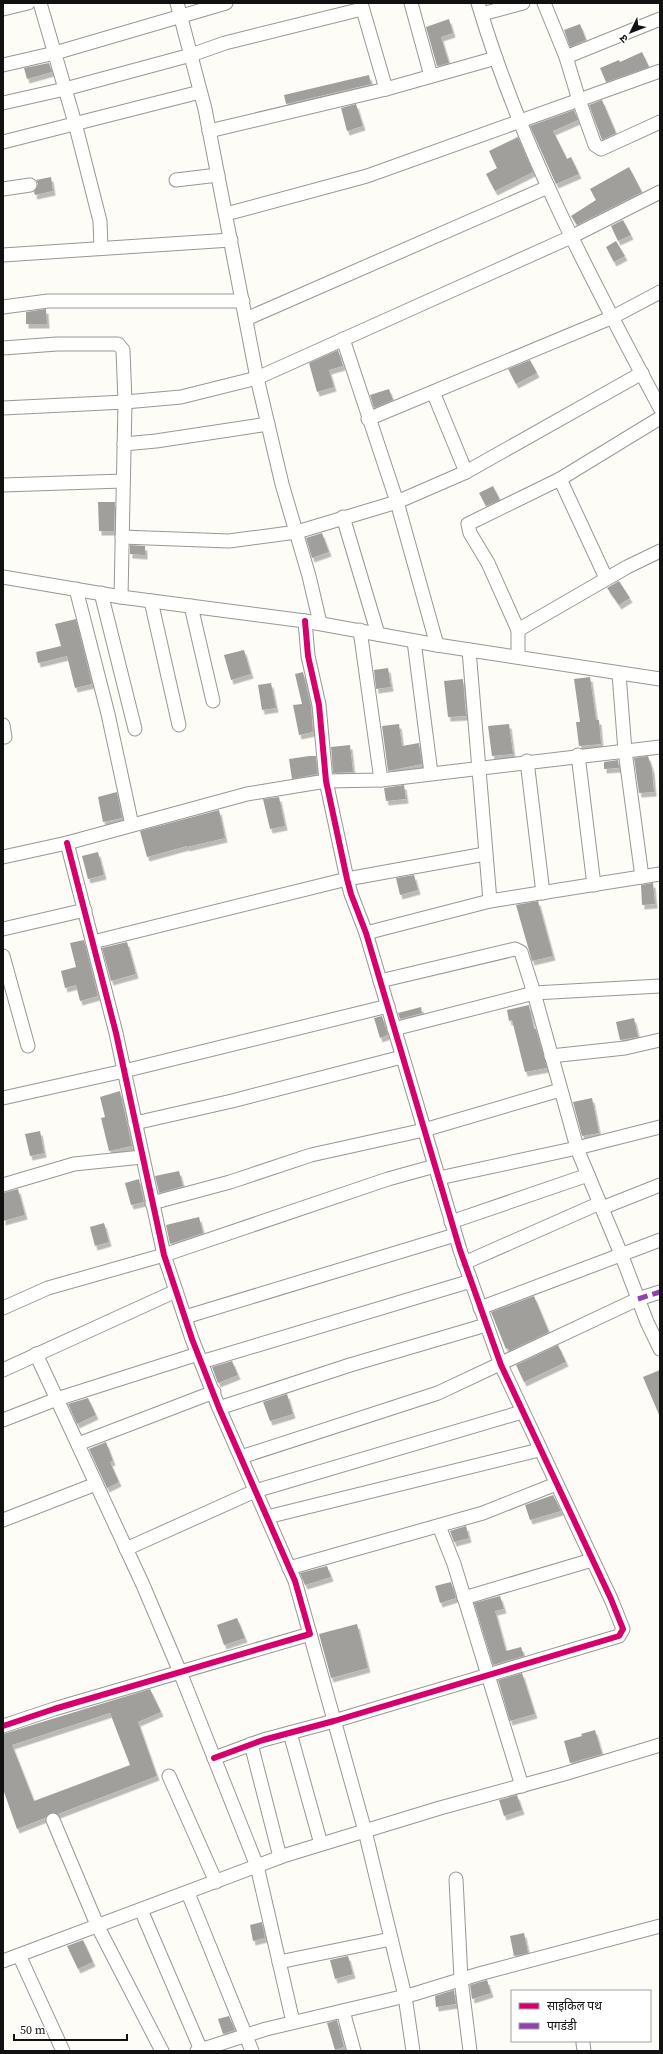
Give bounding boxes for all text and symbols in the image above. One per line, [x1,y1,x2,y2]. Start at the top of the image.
north arrow [611,12,651,52]
text: उ [616,31,632,46]
legend [511,1990,651,2042]
text: साइकिल पथ [547,1998,602,2014]
scale bar [14,2016,127,2042]
text: पगडंडी [547,2018,577,2034]
text: 50 m [20,2022,46,2038]

